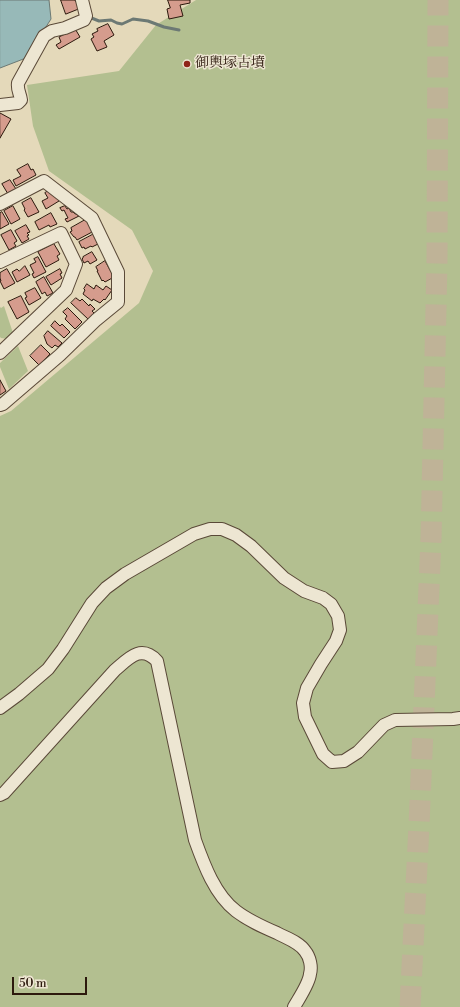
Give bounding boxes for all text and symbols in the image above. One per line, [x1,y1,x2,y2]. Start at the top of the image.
place label: 御輿塚古墳 [195,56,265,72]
marker: 御輿塚古墳 [182,59,192,69]
scale bar [14,969,89,995]
text: 50 m [19,976,47,991]

